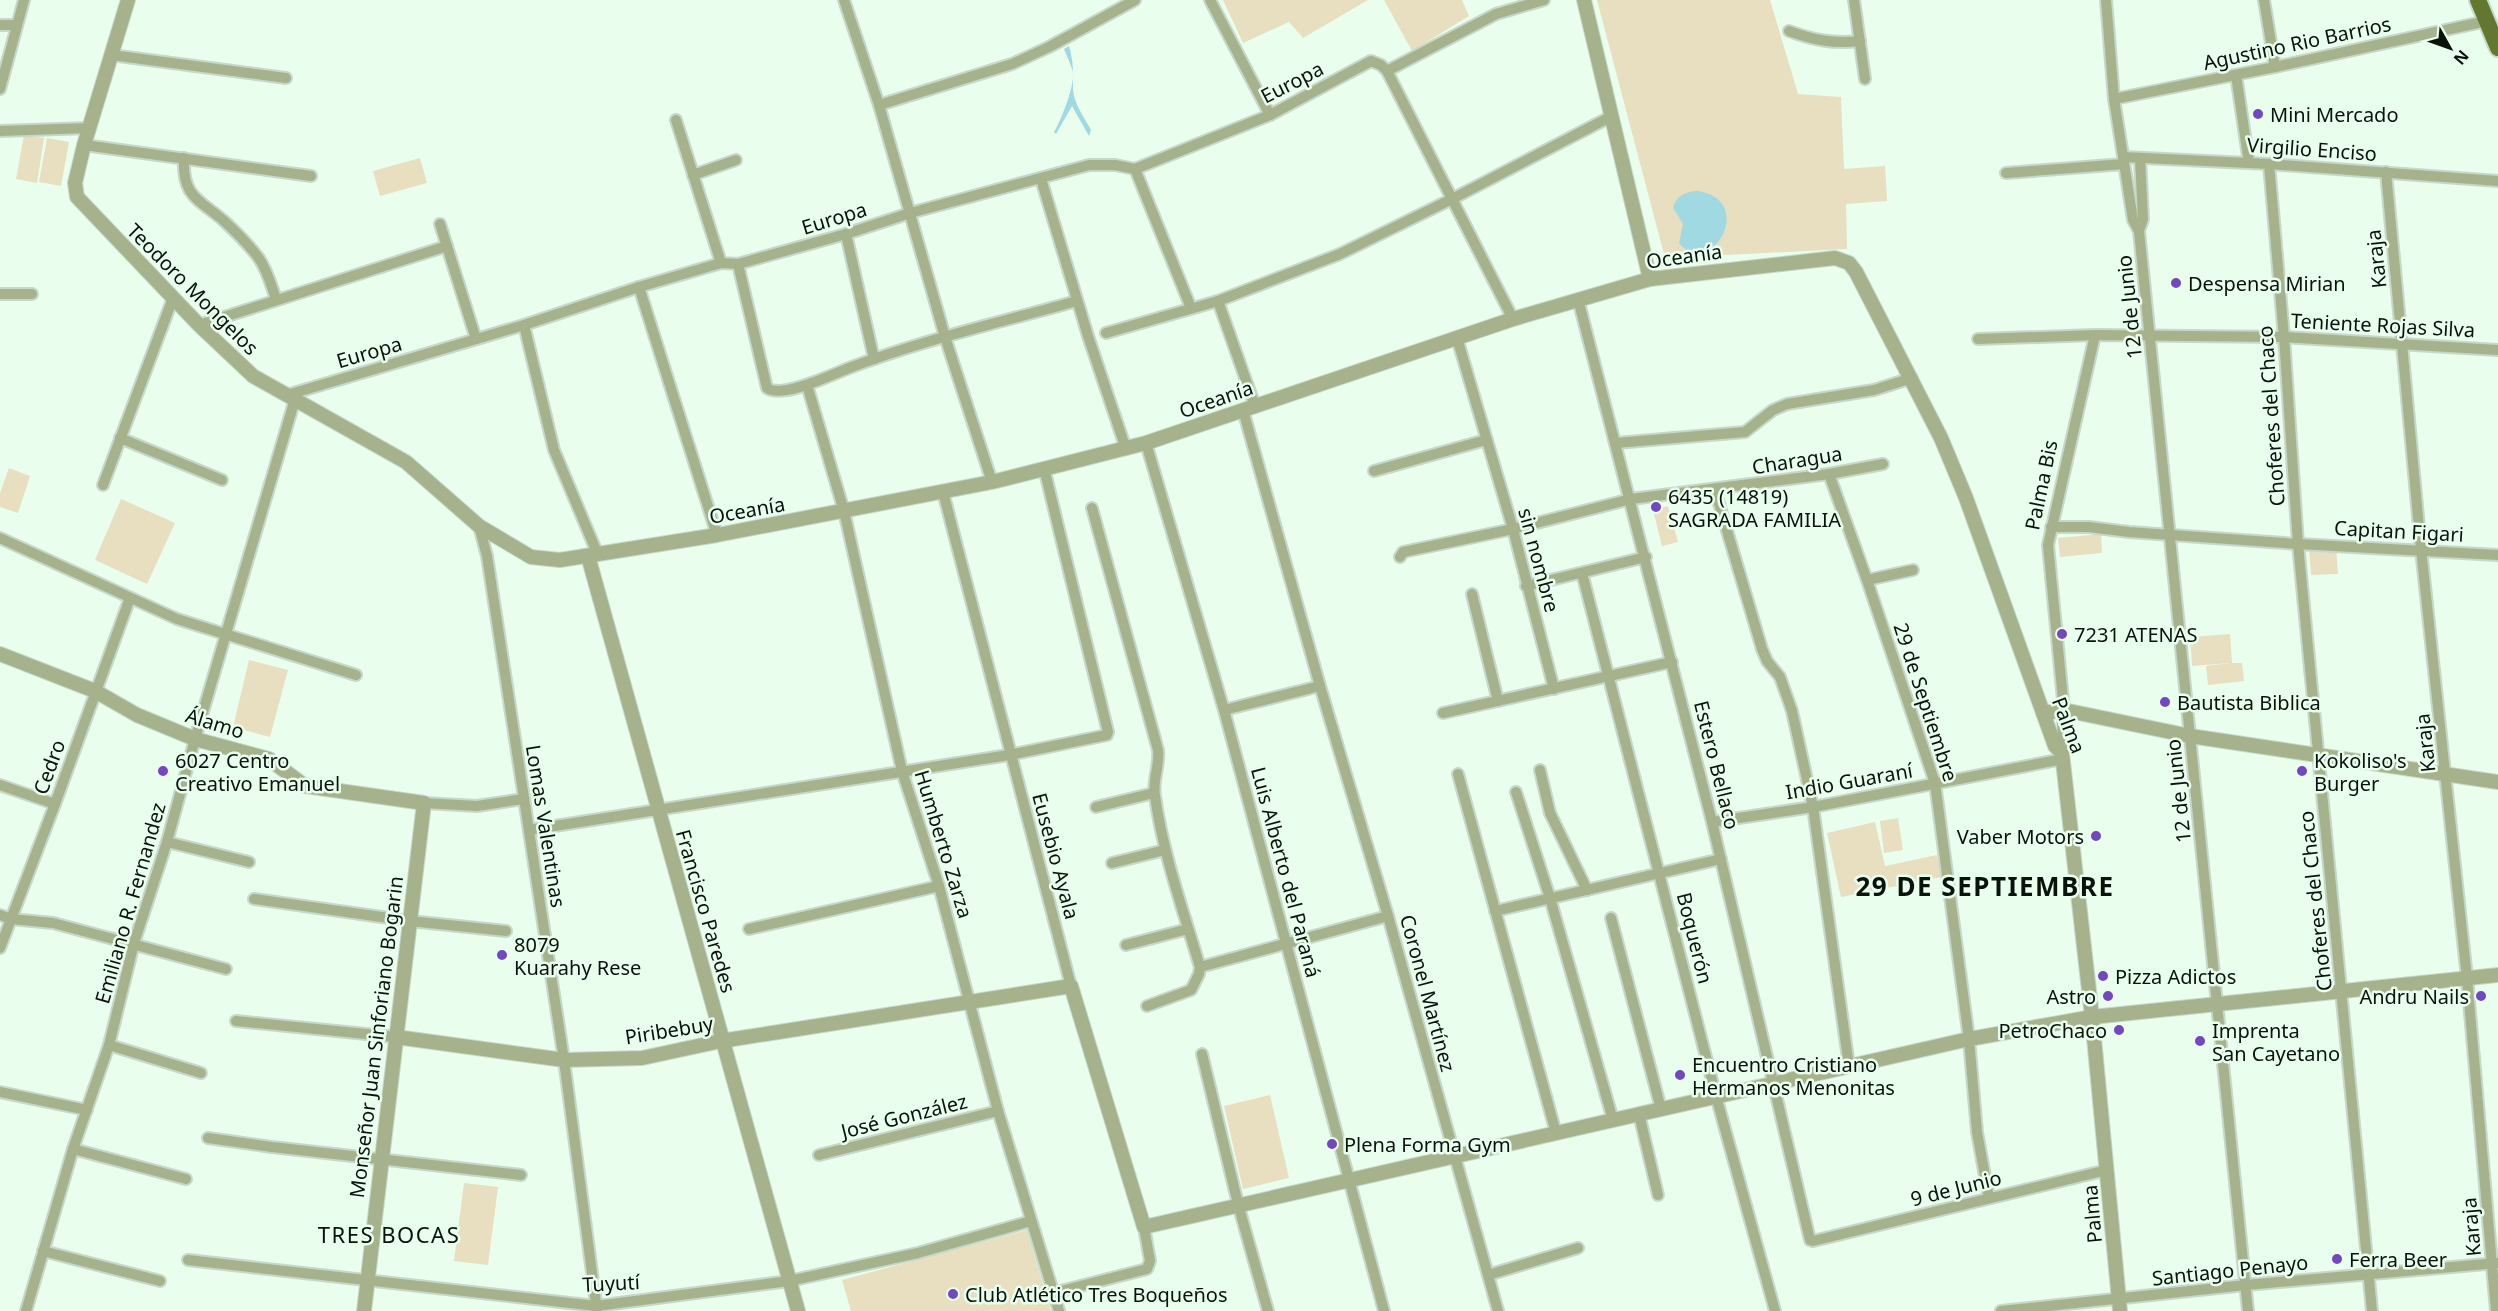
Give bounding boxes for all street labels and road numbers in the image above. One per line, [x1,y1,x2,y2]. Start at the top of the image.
street label: Agustino Rio Barrios [2201,10,2393,76]
street label: Europa [1256,55,1328,109]
street label: Virgilio Enciso [2246,131,2378,167]
street label: Europa [798,195,870,241]
street label: Teodoro Mongelos [121,217,265,361]
street label: Karaja [2359,228,2393,290]
street label: Oceanía [1644,237,1724,275]
street label: 12 de Junio [2110,254,2148,360]
street label: Teniente Rojas Silva [2290,307,2476,343]
street label: Choferes del Chaco [2251,325,2291,507]
street label: Europa [333,330,405,374]
street label: Oceanía [1175,374,1257,424]
street label: Palma Bis [2018,438,2064,532]
street label: Charagua [1750,440,1844,480]
street label: Oceanía [707,490,787,530]
street label: sin nombre [1512,505,1566,615]
street label: Capitan Figari [2333,514,2465,548]
street label: 29 de Septiembre [1888,619,1964,785]
street label: Palma [2046,693,2092,757]
street label: Estero Bellaco [1688,698,1746,832]
street label: Álamo [182,701,248,745]
street label: Karaja [2408,712,2442,774]
street label: Cedro [27,736,71,798]
street label: 12 de Junio [2159,738,2197,844]
street label: Lomas Valentinas [520,743,572,909]
street label: Indio Guaraní [1783,756,1916,805]
street label: Luis Alberto del Paraná [1245,764,1327,980]
street label: Humberto Zarza [909,767,979,921]
street label: Eusebio Ayala [1026,790,1086,922]
street label: Emiliano R. Fernandez [88,799,172,1007]
street label: Choferes del Chaco [2292,810,2338,992]
street label: Francisco Paredes [670,826,742,996]
street label: Monseñor Juan Sinforiano Bogarin [343,874,409,1200]
street label: Boquerón [1671,889,1719,987]
street label: Coronel Martínez [1394,911,1462,1075]
street label: Piribebuy [623,1010,716,1050]
street label: José González [836,1087,970,1145]
street label: 9 de Junio [1908,1164,2004,1212]
street label: Palma [2076,1184,2108,1244]
street label: Karaja [2455,1196,2487,1258]
street label: Santiago Penayo [2151,1248,2309,1292]
street label: Tuyutí [582,1268,641,1298]

